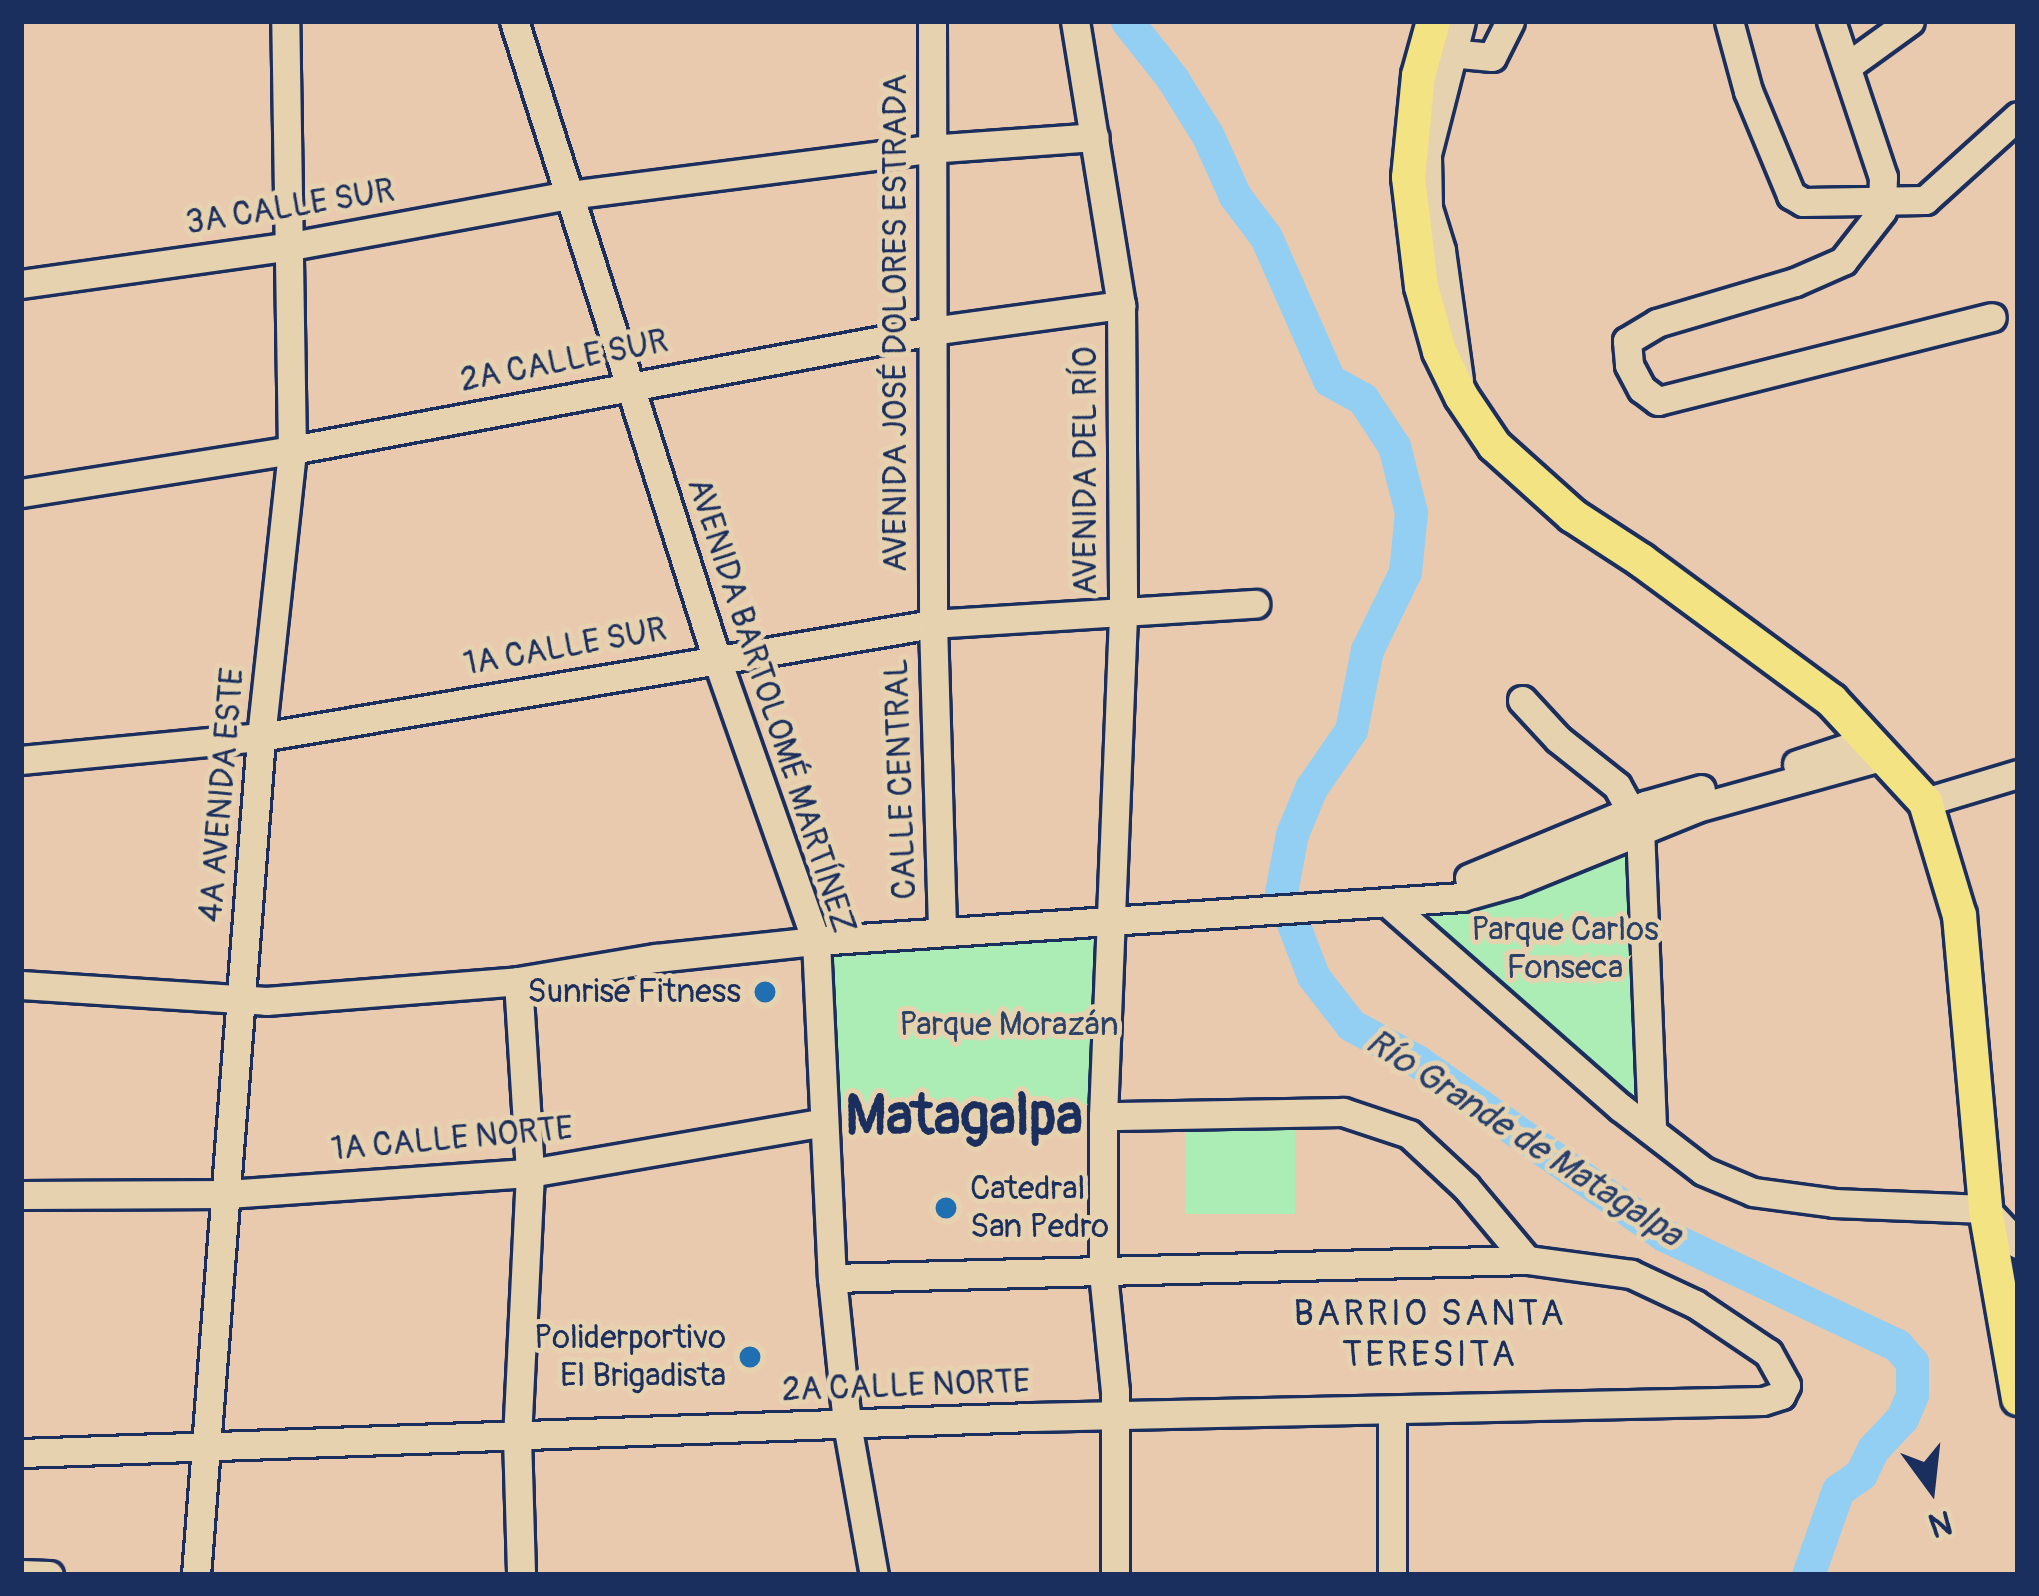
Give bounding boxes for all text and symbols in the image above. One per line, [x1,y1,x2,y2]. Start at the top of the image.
street label: AVENIDA JOSÉ DOLORES ESTRADA [876,74,916,572]
street label: 3A CALLE SUR [183,171,397,243]
street label: 2A CALLE SUR [457,321,671,401]
street label: AVENIDA DEL RÍO [1066,347,1106,595]
street label: AVENIDA BARTOLOMÉ MARTÍNEZ [678,473,864,939]
street label: 1A CALLE SUR [461,610,669,684]
street label: CALLE CENTRAL [877,658,925,900]
street label: 4A AVENIDA ESTE [191,666,253,924]
park label: Parque Carlos Fonseca [1471,910,1659,988]
place label: Sunrise Fitness [527,972,741,1012]
marker: Sunrise Fitness [752,979,778,1005]
park label: Parque Morazán [899,1005,1119,1045]
water label: Río Grande de Matagalpa [1358,1020,1690,1256]
district label: Matagalpa [845,1083,1083,1151]
street label: 1A CALLE NORTE [329,1109,575,1169]
place label: Catedral San Pedro [970,1169,1109,1247]
marker: Catedral San Pedro [933,1195,959,1221]
district label: BARRIO SANTA TERESITA [1293,1291,1567,1376]
place label: Poliderportivo El Brigadista [534,1318,726,1396]
marker: Poliderportivo El Brigadista [737,1344,763,1370]
street label: 2A CALLE NORTE [781,1362,1031,1410]
north arrow [1871,1428,1991,1548]
text: N [1924,1501,1957,1546]

